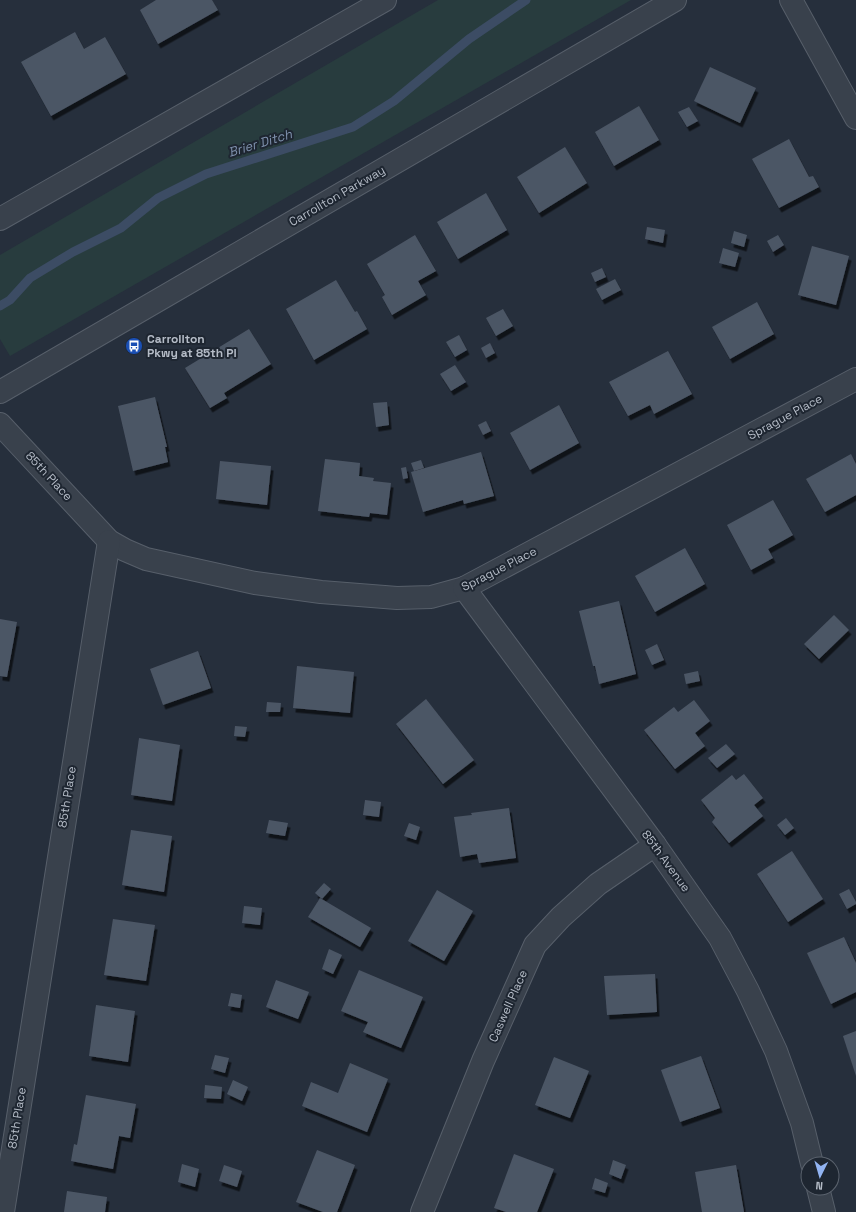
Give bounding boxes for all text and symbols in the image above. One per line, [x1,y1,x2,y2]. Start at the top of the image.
water label: Brier Ditch [226,125,295,161]
street label: Carrollton Parkway [286,162,388,230]
place label: Carrollton Pkwy at 85th Pl [147,331,237,361]
bus stop icon: Carrollton Pkwy at 85th Pl [124,336,144,356]
street label: Sprague Place [745,391,825,443]
street label: 85th Place [22,448,76,504]
street label: Sprague Place [459,543,539,595]
street label: 85th Place [54,765,80,829]
street label: 85th Avenue [638,827,694,895]
street label: Caswell Place [485,967,531,1045]
street label: 85th Place [4,1086,30,1150]
north arrow [800,1156,840,1196]
text: N [815,1179,823,1193]

